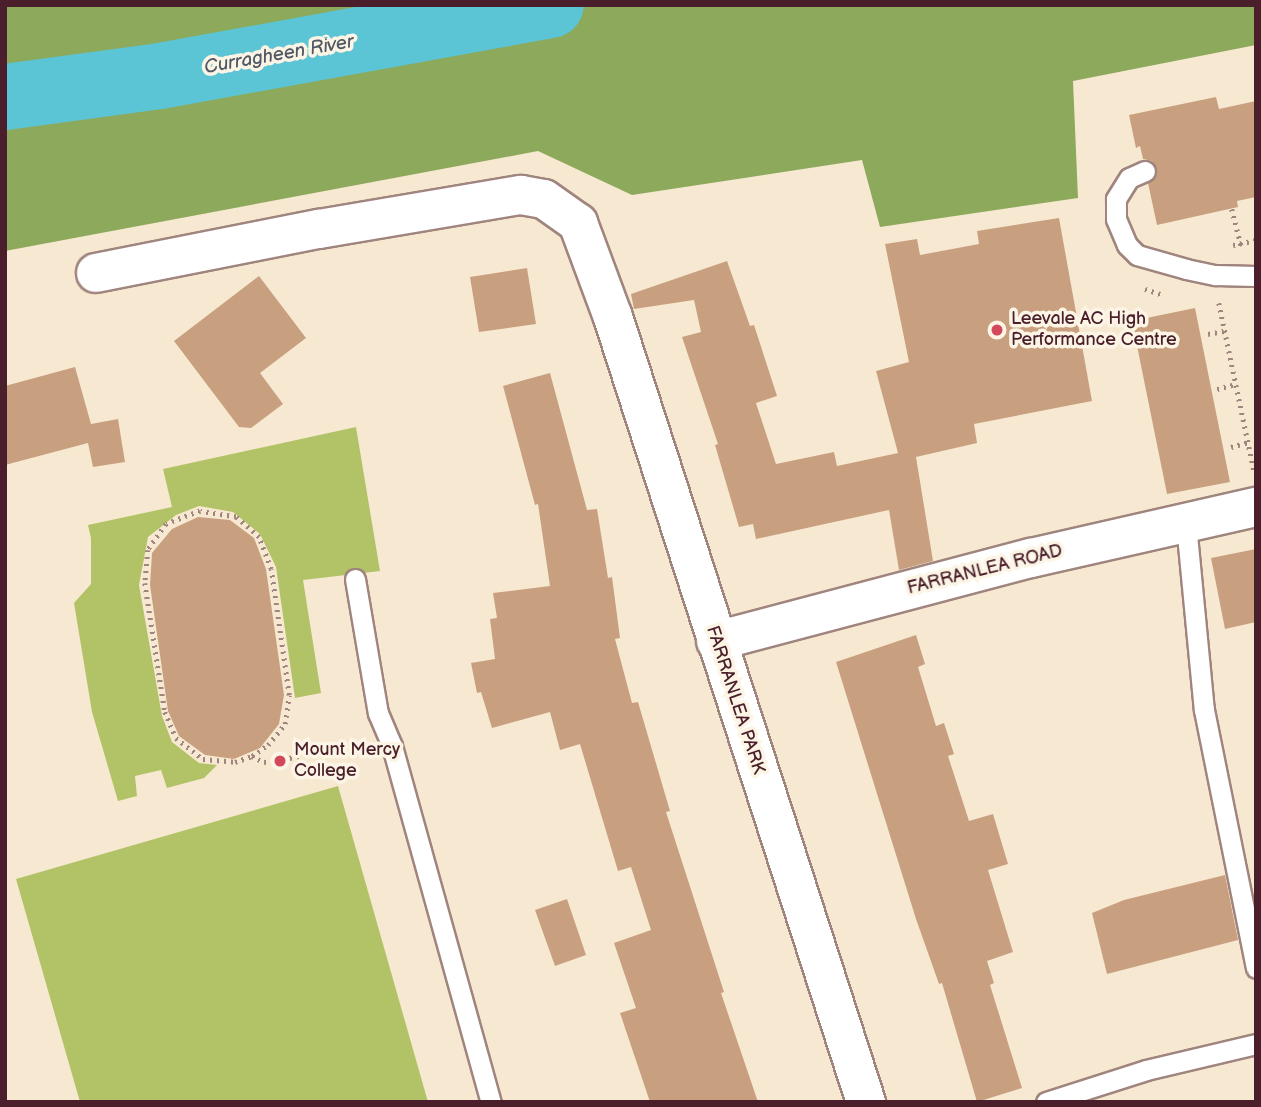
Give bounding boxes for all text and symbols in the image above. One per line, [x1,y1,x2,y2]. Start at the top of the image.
water label: Curragheen River [202,31,356,79]
place label: Leevale AC High Performance Centre [1011,309,1177,352]
marker: Leevale AC High Performance Centre [989,322,1005,338]
street label: FARRANLEA ROAD [905,540,1065,600]
street label: FARRANLEA PARK [701,623,769,777]
place label: Mount Mercy College [294,740,400,782]
marker: Mount Mercy College [272,753,288,769]

